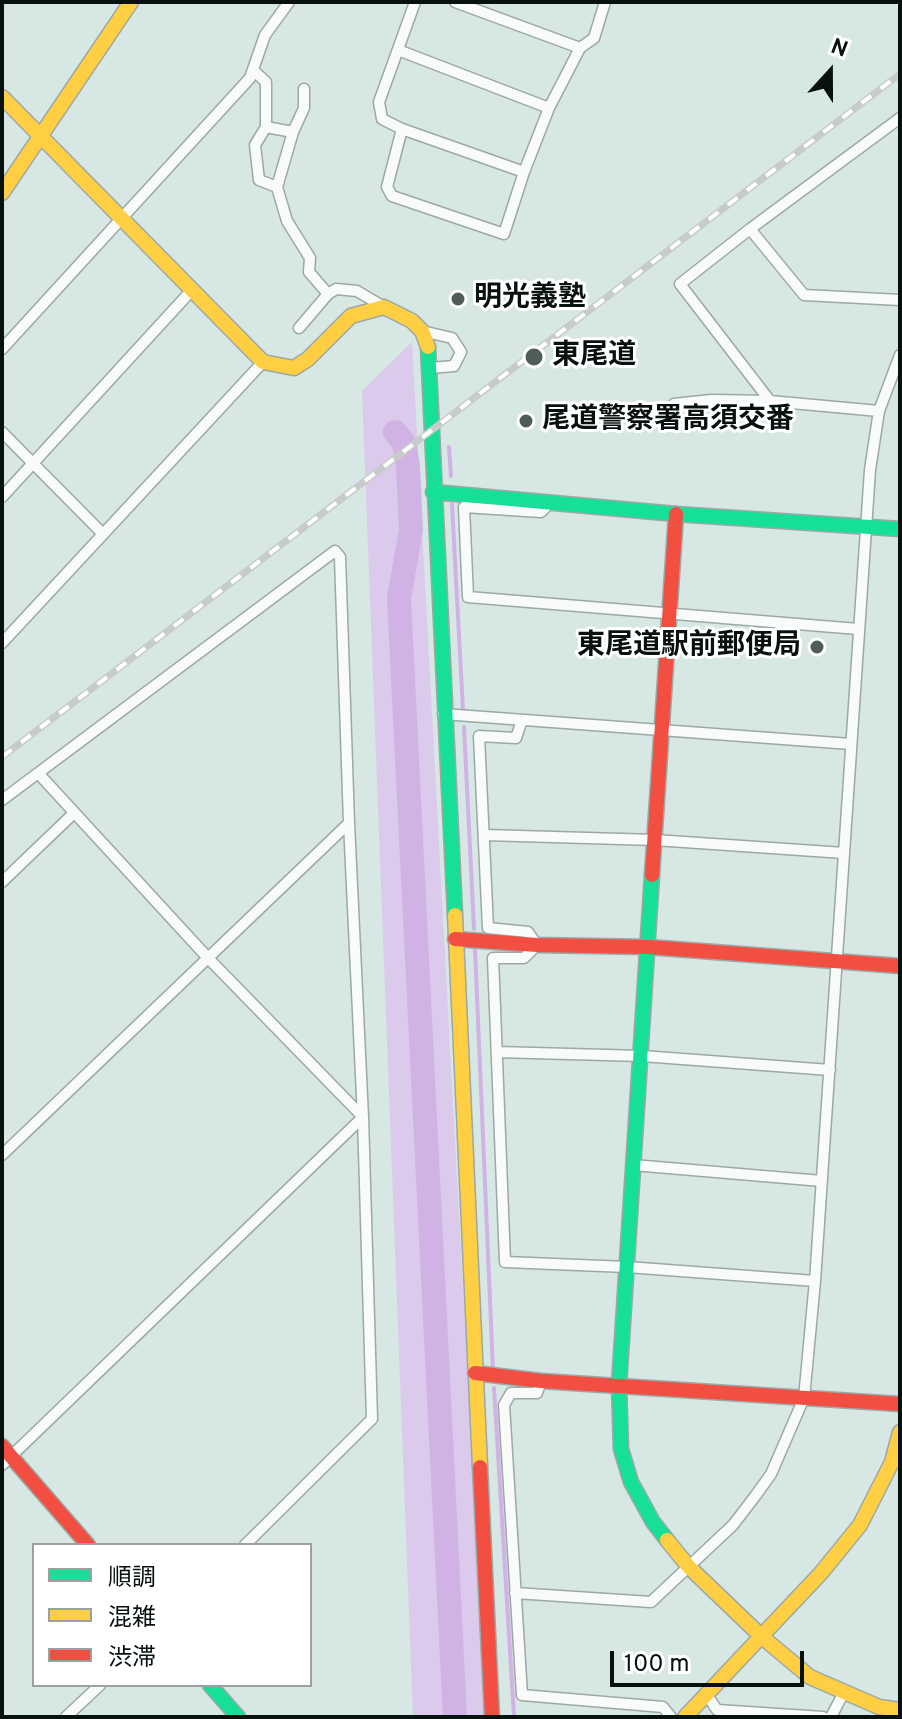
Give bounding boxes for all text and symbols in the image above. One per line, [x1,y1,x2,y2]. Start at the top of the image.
north arrow [790,32,870,112]
text: N [827,34,851,65]
place label: 明光義塾 [474,282,586,316]
marker: 明光義塾 [449,290,467,308]
place label: 東尾道 [552,340,636,374]
marker: 東尾道 [523,346,545,368]
place label: 尾道警察署高須交番 [542,404,794,438]
marker: 尾道警察署高須交番 [517,412,535,430]
place label: 東尾道駅前郵便局 [577,630,801,664]
marker: 東尾道駅前郵便局 [808,638,826,656]
legend [32,1543,312,1687]
text: 順調 [108,1564,156,1594]
text: 混雑 [108,1604,156,1634]
scale bar [614,1635,808,1685]
text: 渋滞 [108,1644,156,1674]
text: 100 m [624,1650,690,1680]

